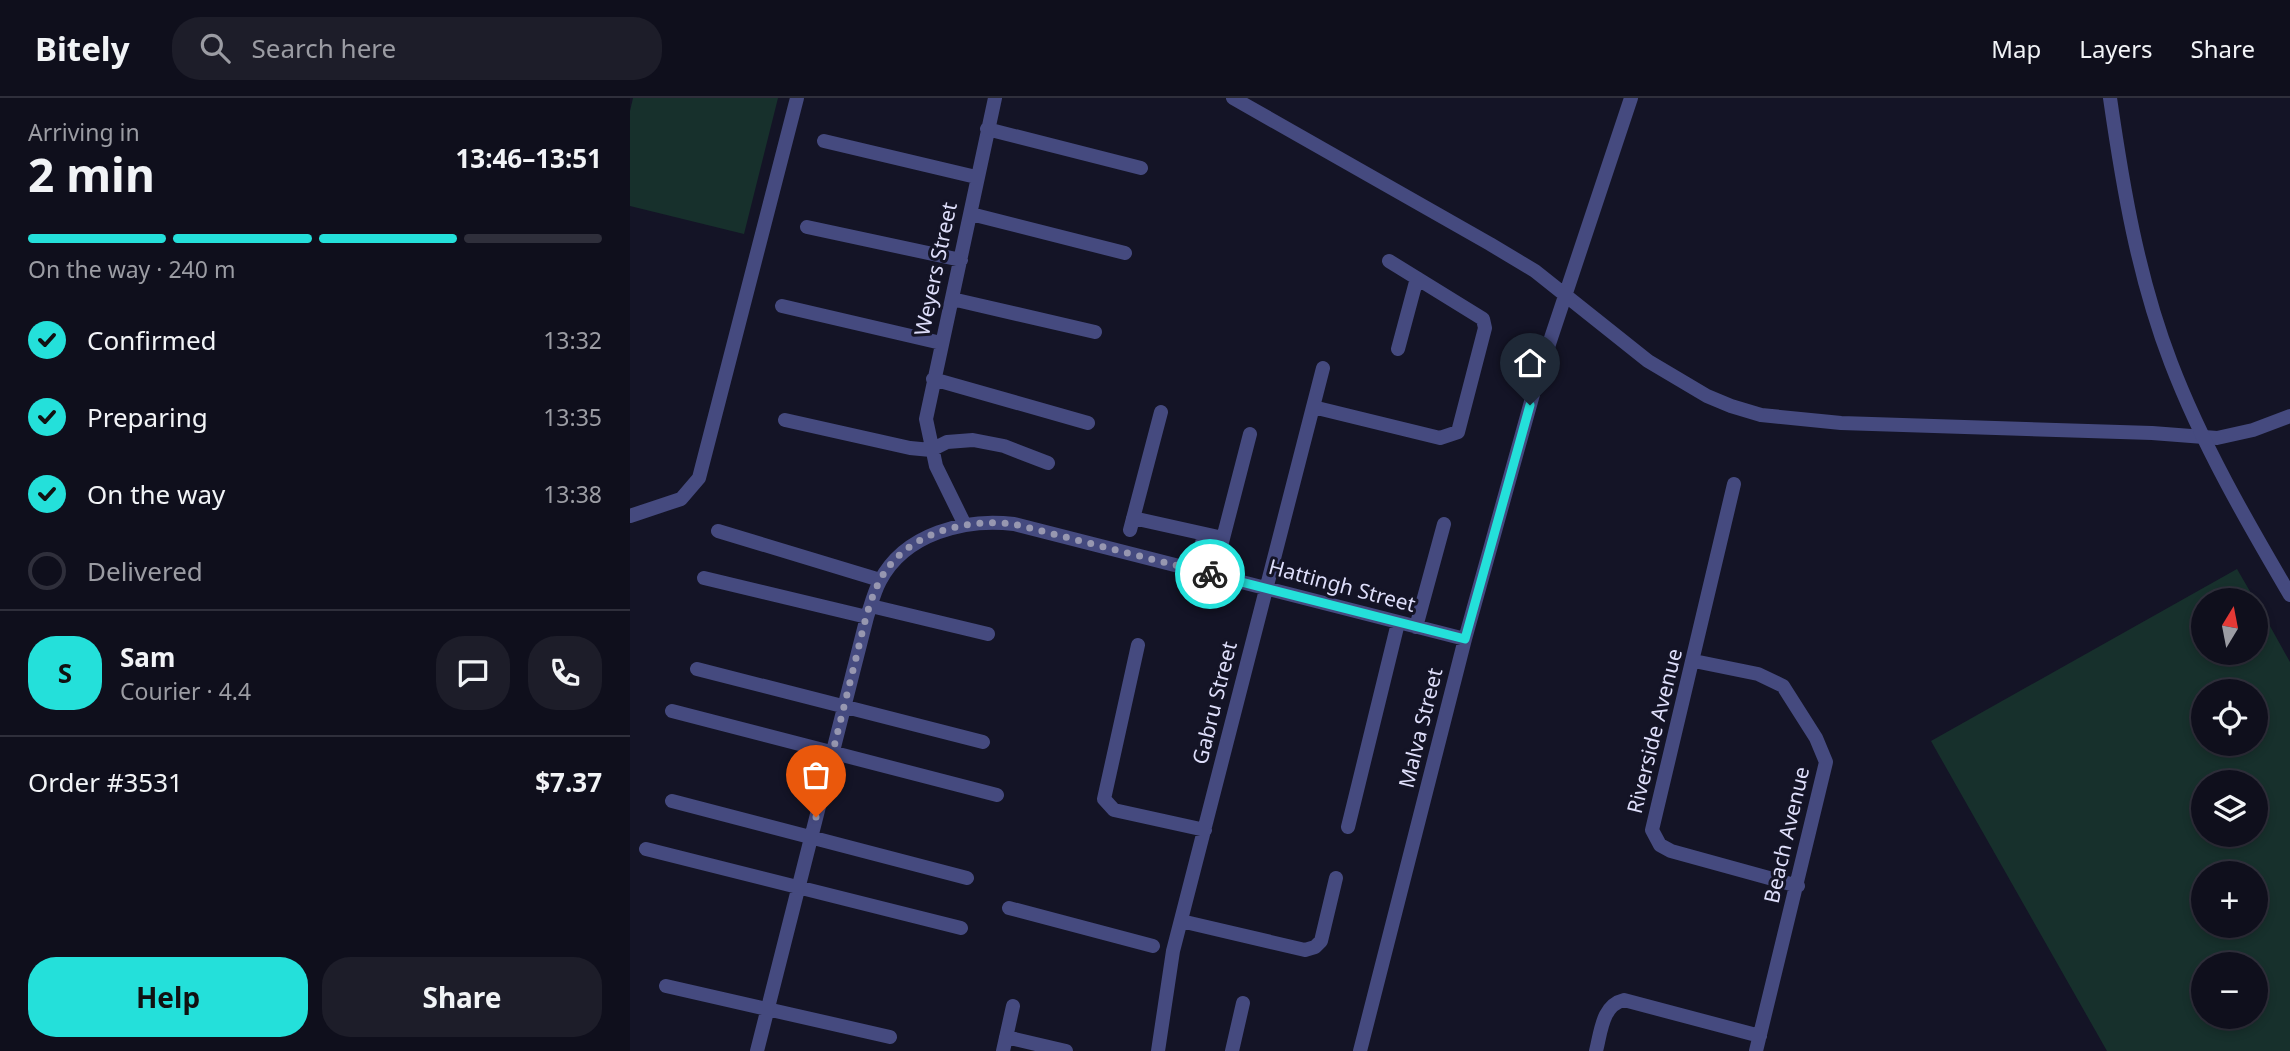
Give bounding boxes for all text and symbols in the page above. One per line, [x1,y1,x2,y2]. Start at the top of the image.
search box [172,17,662,80]
text: Bitely [35,26,130,71]
icon: search [196,29,234,67]
text: Search here [252,30,396,66]
text: Map [1991,32,2041,65]
text: Layers [2079,32,2153,65]
text: Share [2191,32,2255,65]
text: Arriving in [28,116,140,148]
text: 13:46–13:51 [455,140,602,176]
text: 2 min [28,143,155,205]
street label: Weyers Street [907,199,963,338]
text: On the way · 240 m [28,253,235,285]
icon: check [28,321,66,359]
text: Confirmed [87,322,217,358]
text: 13:32 [543,324,602,356]
pin [1500,333,1560,405]
icon: home [1511,344,1549,382]
icon: check [28,398,66,436]
text: Preparing [87,399,208,435]
text: 13:35 [543,401,602,433]
icon: check [28,475,66,513]
text: On the way [87,476,225,512]
text: 13:38 [543,478,602,510]
courier [1175,539,1245,609]
street label: Hattingh Street [1266,552,1419,618]
text: Delivered [87,553,203,589]
icon: bike [1191,555,1229,593]
north arrow [2191,588,2268,665]
map controls [2191,588,2268,1029]
button: chat [436,636,510,710]
button: phone [528,636,602,710]
street label: Gabru Street [1185,638,1243,767]
text: Sam [120,639,175,675]
street label: Riverside Avenue [1620,645,1688,816]
text: S [58,655,72,691]
street label: Malva Street [1392,664,1449,791]
text: Courier · 4.4 [120,675,251,707]
button: locate [2191,679,2268,756]
pin [786,745,846,817]
icon: bag [797,756,835,794]
text: Order #3531 [28,764,183,800]
text: $7.37 [535,764,602,800]
street label: Beach Avenue [1757,764,1815,906]
button: layers [2191,770,2268,847]
button: + [2191,861,2268,938]
button: − [2191,952,2268,1029]
button: Help [28,957,308,1037]
button: Share [322,957,602,1037]

